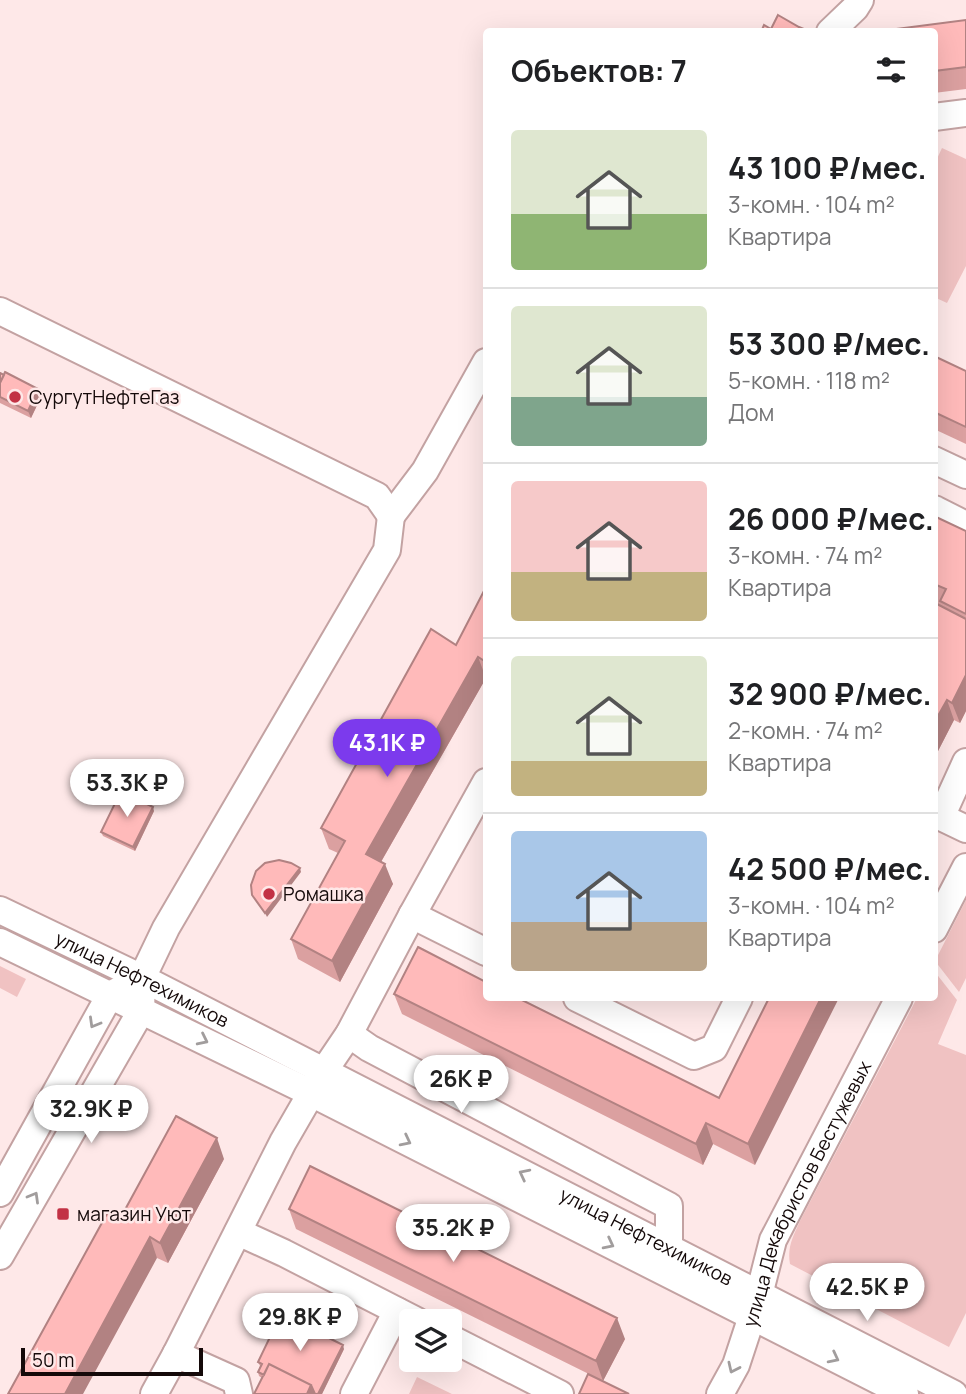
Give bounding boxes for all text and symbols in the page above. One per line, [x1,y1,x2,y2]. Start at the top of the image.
text: Объектов: 7 [511,50,687,91]
icon: filters [872,51,910,89]
text: 43 100 ₽/мес. [728,147,927,188]
icon: home [567,158,651,242]
text: 3-комн. · 104 m² [728,188,895,220]
text: Квартира [728,220,832,252]
text: 53 300 ₽/мес. [728,323,930,364]
icon: home [567,334,651,418]
text: 5-комн. · 118 m² [728,364,890,396]
place label: СургутНефтеГаз [29,384,179,410]
marker: СургутНефтеГаз [7,389,23,405]
text: Дом [728,396,774,428]
text: 26 000 ₽/мес. [728,498,934,539]
icon: home [567,509,651,593]
text: 3-комн. · 74 m² [728,539,882,571]
text: Квартира [728,571,832,603]
text: 32 900 ₽/мес. [728,673,932,714]
icon: home [567,684,651,768]
text: 2-комн. · 74 m² [728,714,883,746]
pin: 43.1K ₽ [322,720,452,779]
text: 43.1K ₽ [349,726,425,758]
text: Квартира [728,746,832,778]
pin: 53.3K ₽ [62,760,192,819]
text: 53.3K ₽ [86,766,168,798]
text: 42 500 ₽/мес. [728,848,931,889]
icon: home [567,859,651,943]
place label: Ромашка [283,881,364,907]
marker: Ромашка [261,886,277,902]
text: 3-комн. · 104 m² [728,889,895,921]
text: Квартира [728,921,832,953]
street label: улица Нефтехимиков [51,925,233,1033]
one-way arrow [89,1015,102,1028]
one-way arrow [196,1031,208,1045]
pin: 26K ₽ [412,1056,510,1115]
street label: улица Декабристов Бестужевых [736,1056,877,1330]
text: 26K ₽ [430,1062,492,1094]
pin: 32.9K ₽ [26,1086,156,1145]
text: 32.9K ₽ [49,1092,133,1124]
one-way arrow [399,1133,411,1147]
one-way arrow [519,1168,531,1182]
street label: улица Нефтехимиков [555,1181,737,1291]
one-way arrow [26,1192,39,1204]
place label: магазин Уют [77,1201,191,1227]
pin: 35.2K ₽ [388,1204,518,1264]
marker: магазин Уют [55,1206,71,1222]
text: 35.2K ₽ [412,1211,494,1243]
one-way arrow [602,1235,614,1249]
pin: 42.5K ₽ [802,1264,932,1323]
text: 42.5K ₽ [826,1270,908,1302]
pin: 29.8K ₽ [235,1294,365,1353]
text: 29.8K ₽ [258,1300,342,1332]
map controls [399,1309,462,1372]
button: layers [399,1309,462,1372]
scale bar [21,1345,203,1377]
text: 50 m [32,1347,74,1373]
one-way arrow [827,1349,839,1363]
one-way arrow [728,1361,742,1373]

